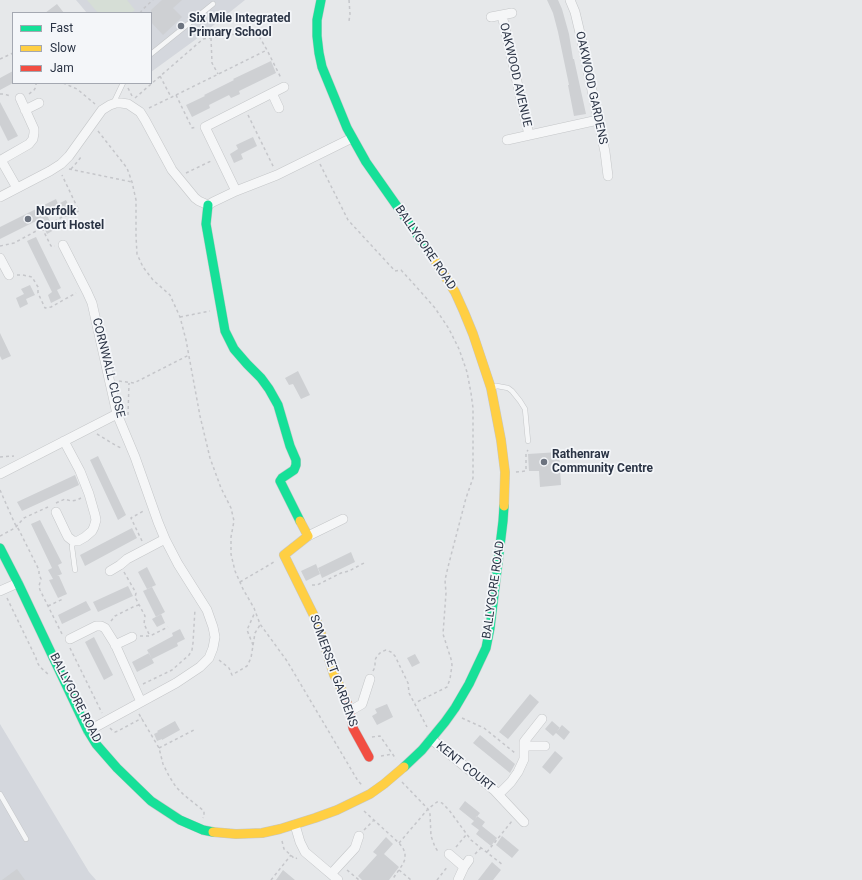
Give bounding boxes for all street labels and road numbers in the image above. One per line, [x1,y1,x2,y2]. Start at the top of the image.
street label: OAKWOOD AVENUE [496,22,534,128]
street label: OAKWOOD GARDENS [572,30,610,146]
street label: BALLYGORE ROAD [391,203,459,293]
street label: CORNWALL CLOSE [89,317,127,419]
street label: BALLYGORE ROAD [480,540,508,640]
street label: SOMERSET GARDENS [306,613,360,729]
street label: BALLYGORE ROAD [46,651,104,745]
street label: KENT COURT [433,739,497,795]

